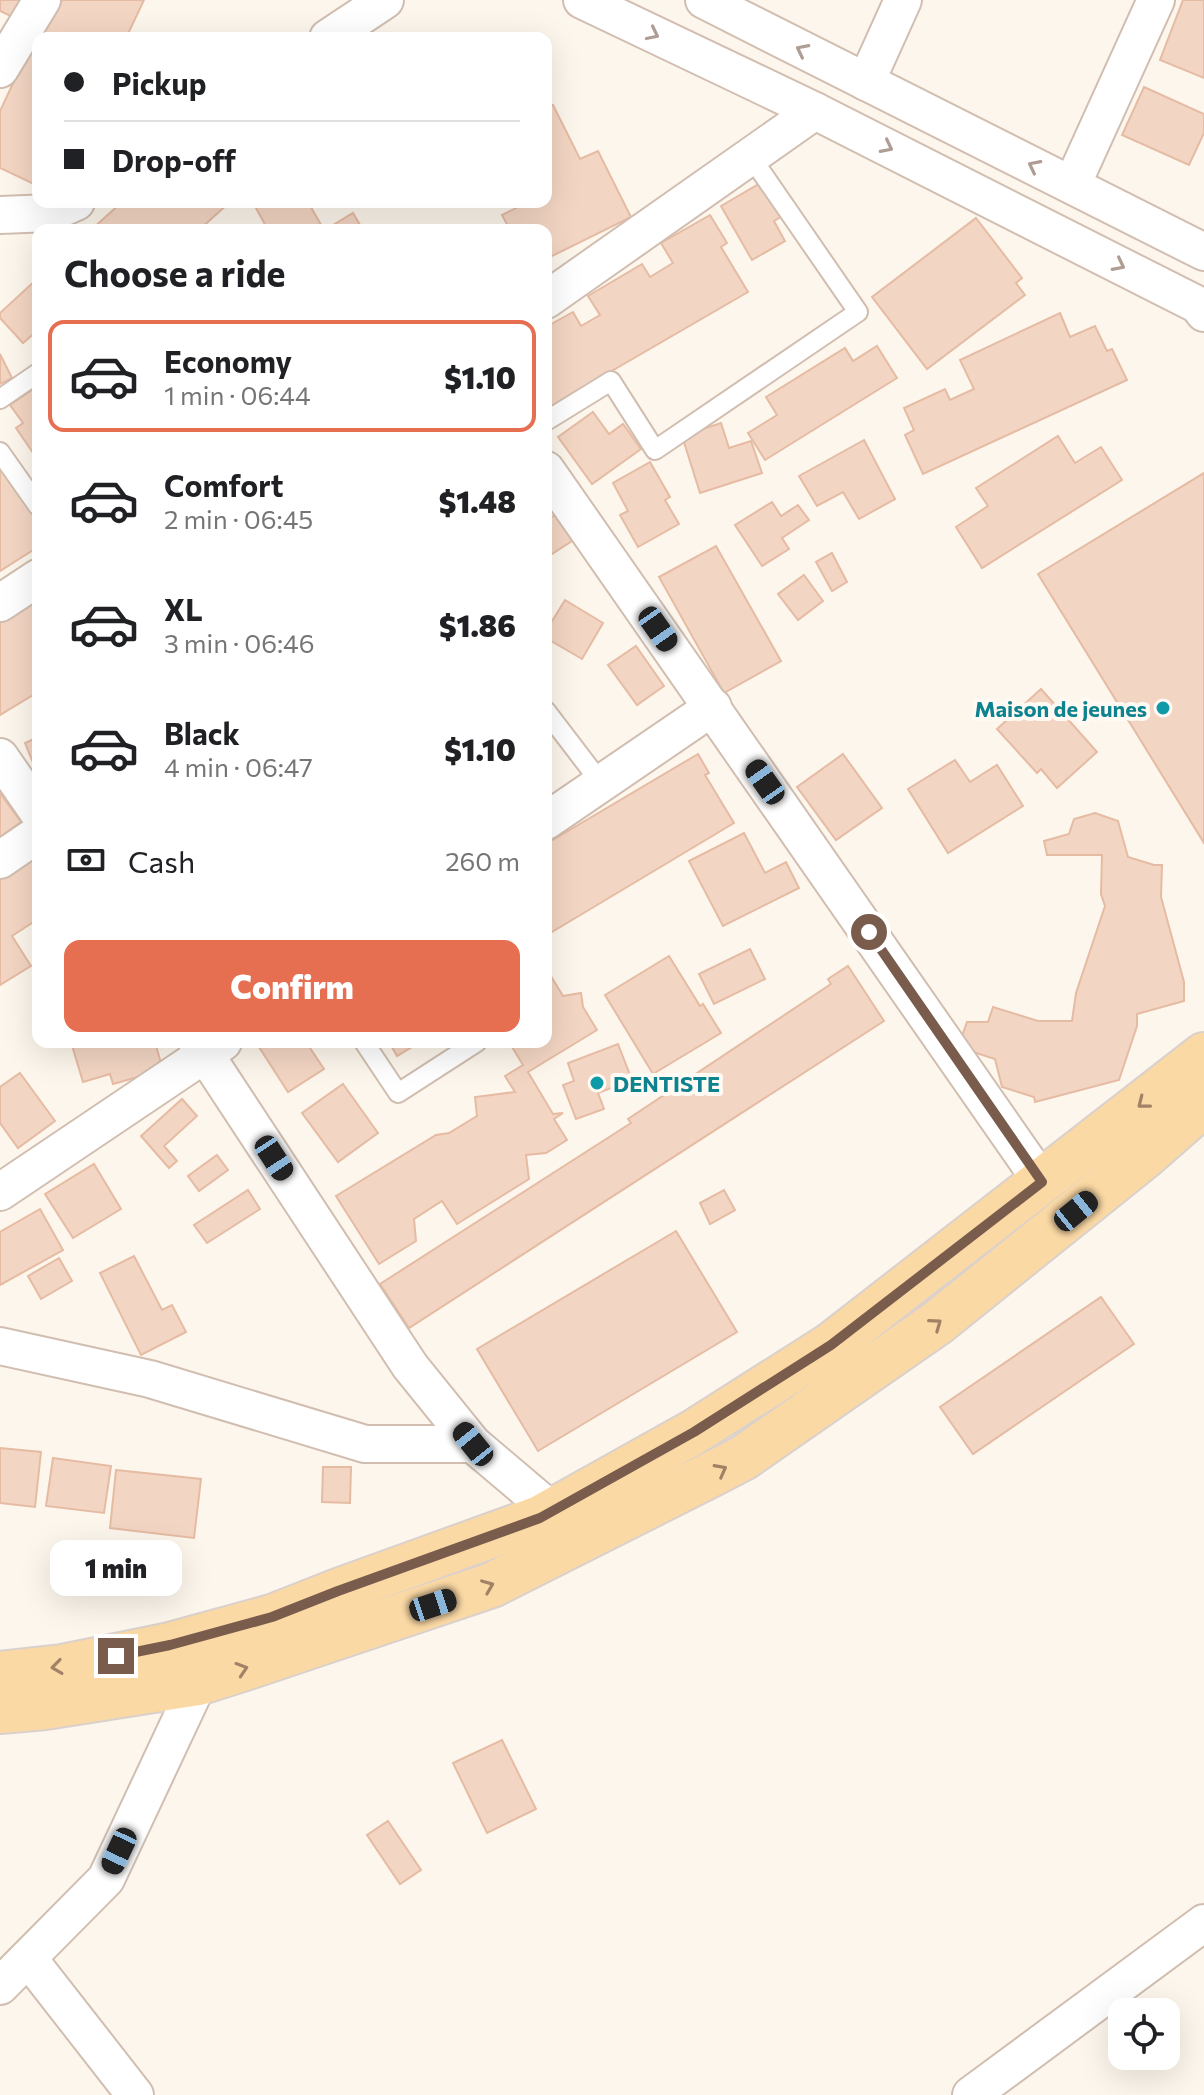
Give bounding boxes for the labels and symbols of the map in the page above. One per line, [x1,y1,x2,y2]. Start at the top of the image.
one-way arrow [644,24,659,40]
one-way arrow [796,44,811,59]
one-way arrow [878,138,893,153]
one-way arrow [1028,161,1043,176]
one-way arrow [1110,255,1125,270]
car [634,602,682,656]
place label: Maison de jeunes [975,695,1147,722]
marker: Maison de jeunes [1154,699,1172,717]
car [741,755,789,809]
route start [851,914,887,950]
place label: DENTISTE [613,1070,720,1097]
marker: DENTISTE [588,1074,606,1092]
one-way arrow [1137,1094,1151,1108]
car [251,1131,297,1185]
car [1050,1187,1102,1235]
one-way arrow [927,1319,941,1334]
car [449,1418,497,1470]
one-way arrow [712,1464,727,1479]
callout: 1 min [50,1540,182,1596]
one-way arrow [480,1579,494,1595]
car [406,1586,460,1624]
route end [98,1638,134,1674]
one-way arrow [50,1658,63,1675]
one-way arrow [234,1662,248,1678]
car [98,1824,140,1878]

